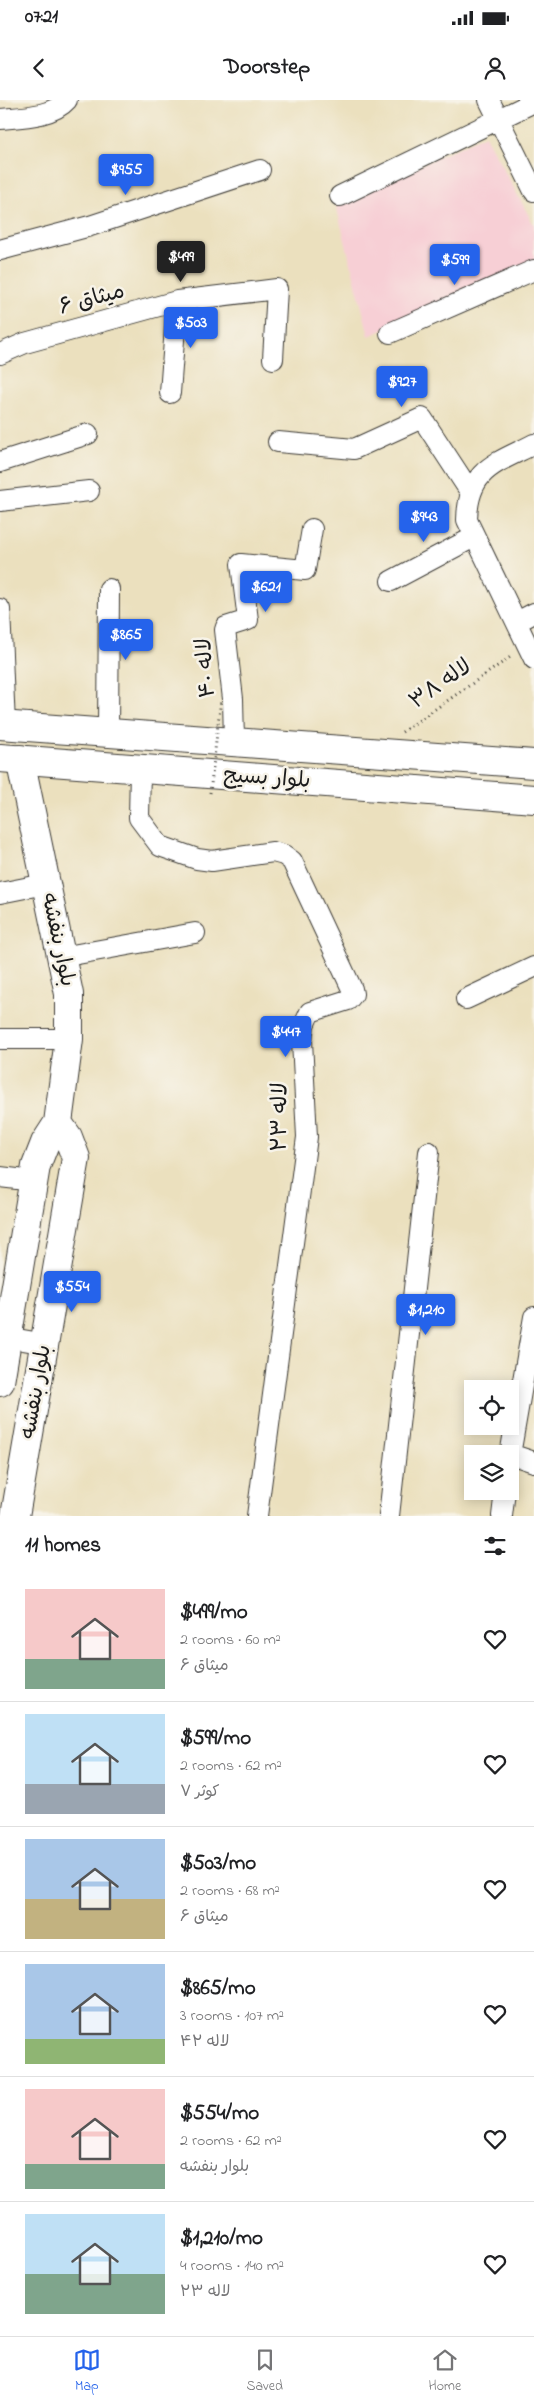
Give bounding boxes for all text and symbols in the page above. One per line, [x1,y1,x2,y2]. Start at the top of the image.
text: 07:21 [25,4,58,31]
text: Doorstep [224,52,310,84]
icon: back [25,54,53,82]
icon: person [481,54,509,82]
pin: $955 [96,154,156,196]
text: $955 [110,158,142,182]
pin: $499 [151,240,211,283]
pin: $599 [425,244,485,286]
text: $499 [168,245,194,269]
text: $599 [441,248,469,272]
street label: میثاق ۶ [56,276,128,324]
pin: $503 [161,306,221,349]
text: $503 [175,311,207,335]
pin: $927 [372,366,432,408]
text: $927 [387,370,417,394]
pin: $943 [394,500,454,543]
text: $943 [410,505,438,529]
pin: $621 [236,570,296,613]
text: $621 [251,575,281,599]
pin: $865 [96,618,156,661]
text: $865 [110,623,142,647]
street label: لاله ۴۰ [189,637,225,699]
street label: لاله ۳۸ [403,652,479,718]
street label: بلوار بسیج [222,760,312,798]
street label: بلوار بنفشه [31,890,83,990]
pin: $447 [256,1016,316,1058]
text: $447 [271,1020,301,1044]
street label: لاله ۲۳ [264,1082,298,1152]
pin: $554 [42,1270,102,1313]
text: $554 [55,1275,89,1299]
pin: $1,210 [385,1294,467,1336]
text: $1,210 [407,1298,445,1322]
street label: بلوار بنفشه [13,1342,61,1442]
map controls [464,1380,519,1500]
button: locate [464,1380,519,1435]
button: layers [464,1445,519,1500]
text: 11 homes [25,1531,101,1561]
icon: filters [481,1532,509,1560]
text: $499/mo [180,1598,248,1628]
icon: home [65,1609,125,1669]
icon: heart [481,1625,509,1653]
text: 2 rooms · 60 m² [180,1628,281,1652]
text: میثاق ۶ [180,1654,229,1678]
text: $599/mo [180,1724,251,1754]
icon: home [65,1734,125,1794]
icon: heart [481,1750,509,1778]
text: 2 rooms · 62 m² [180,1754,282,1778]
text: کوثر ۷ [180,1780,220,1804]
text: $503/mo [180,1849,256,1879]
icon: home [65,1859,125,1919]
icon: heart [481,1875,509,1903]
text: 2 rooms · 68 m² [180,1879,280,1903]
text: میثاق ۶ [180,1905,229,1929]
text: $865/mo [180,1974,256,2004]
icon: home [65,1984,125,2044]
icon: heart [481,2000,509,2028]
text: 3 rooms · 107 m² [180,2004,284,2028]
text: لاله ۴۲ [180,2030,229,2054]
text: $554/mo [180,2099,259,2129]
icon: home [65,2109,125,2169]
icon: heart [481,2125,509,2153]
text: 2 rooms · 62 m² [180,2129,282,2153]
text: بلوار بنفشه [180,2155,249,2179]
text: $1,210/mo [180,2224,263,2254]
icon: home [65,2234,125,2294]
icon: heart [481,2250,509,2278]
text: 4 rooms · 140 m² [180,2254,284,2278]
text: لاله ۲۳ [180,2280,230,2304]
tab: Map [73,2346,101,2397]
tab: Saved [246,2346,283,2397]
tab: Home [429,2346,461,2397]

